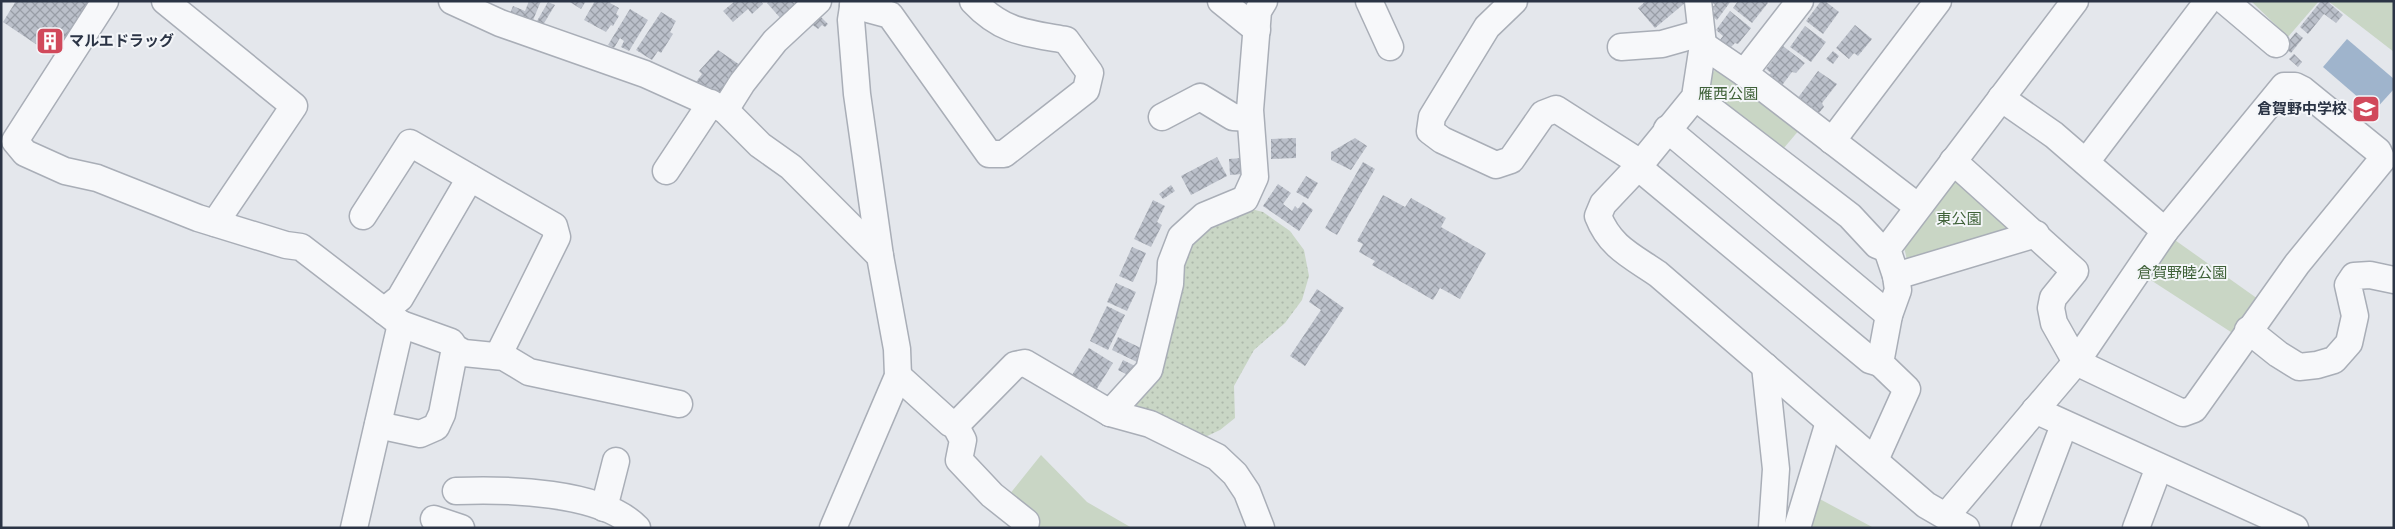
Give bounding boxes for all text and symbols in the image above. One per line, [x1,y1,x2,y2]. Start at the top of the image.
building icon: マルエドラッグ [35,26,65,56]
place label: マルエドラッグ [69,32,174,50]
park label: 雁西公園 [1698,85,1758,103]
school or university icon: 倉賀野中学校 [2351,94,2381,124]
place label: 倉賀野中学校 [2257,100,2347,118]
park label: 東公園 [1936,210,1982,228]
park label: 倉賀野睦公園 [2137,264,2227,282]

